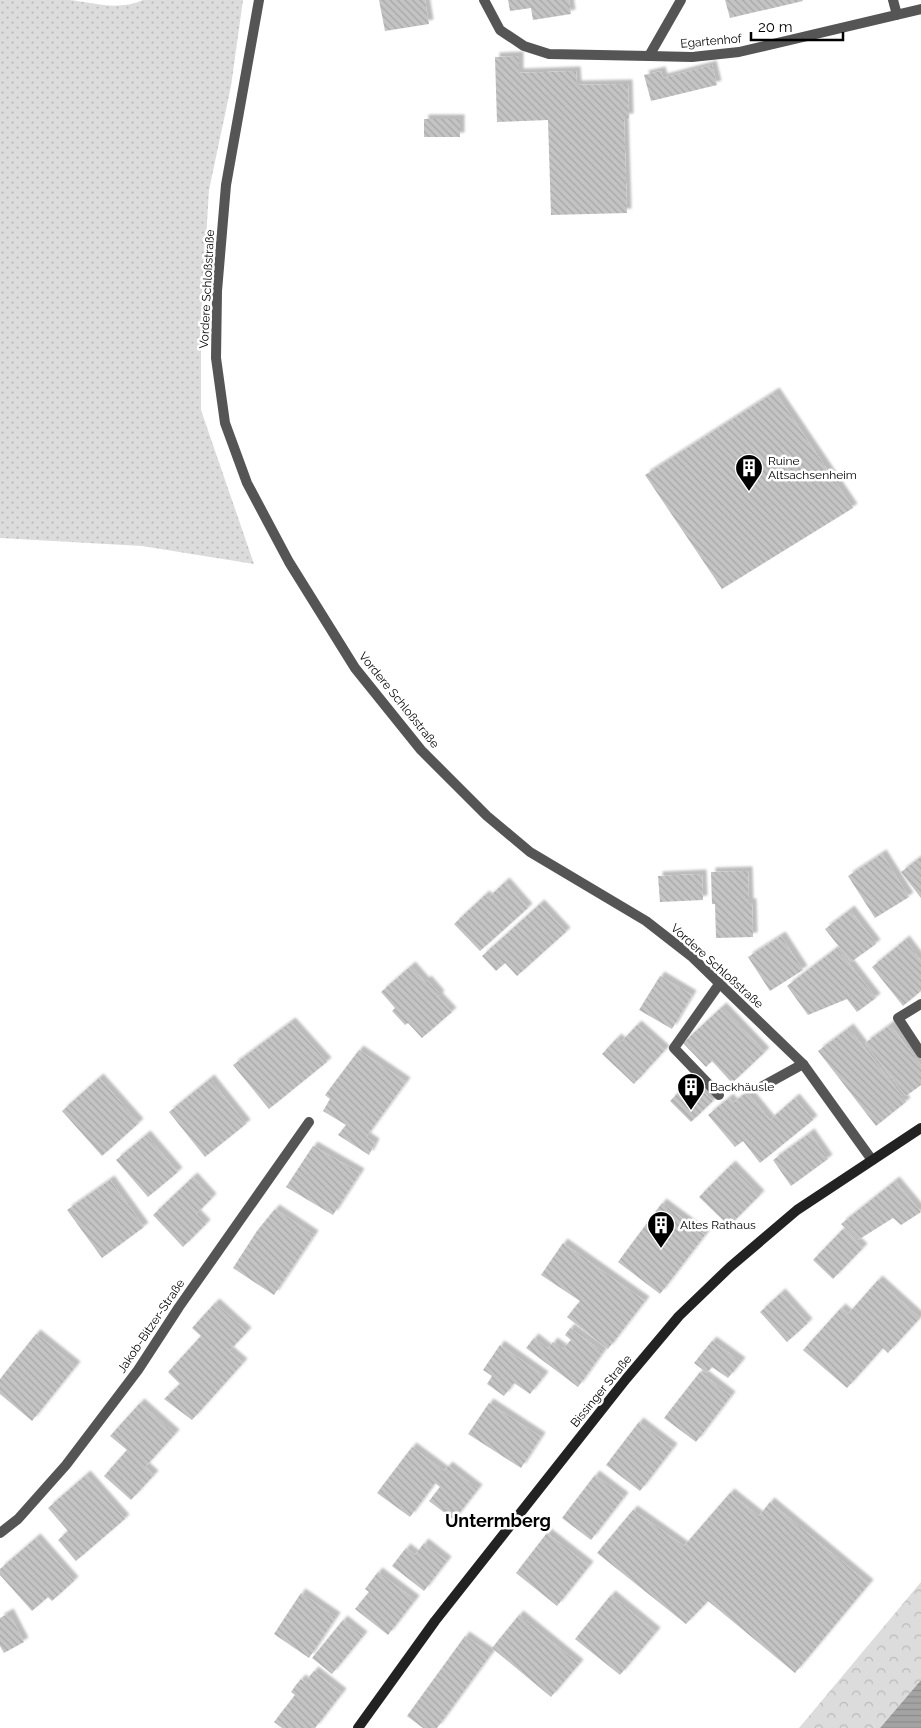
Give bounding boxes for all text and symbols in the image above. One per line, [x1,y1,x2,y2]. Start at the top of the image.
scale bar [751,10,844,42]
text: 20 m [758,18,793,36]
street label: Egartenhof [680,31,743,51]
street label: Vordere Schloßstraße [197,229,217,349]
building icon: Ruine Altsachsenheim [734,453,764,492]
place label: Ruine Altsachsenheim [768,454,857,482]
street label: Vordere Schloßstraße [356,649,442,751]
street label: Vordere Schloßstraße [668,921,766,1011]
building icon: Backhäusle [676,1072,706,1111]
place label: Backhäusle [710,1080,774,1094]
building icon: Altes Rathaus [646,1210,676,1249]
place label: Altes Rathaus [680,1218,756,1232]
street label: Jakob-Bitzer-Straße [115,1277,187,1375]
street label: Bissinger Straße [568,1352,634,1430]
district label: Untermberg [445,1510,551,1531]

